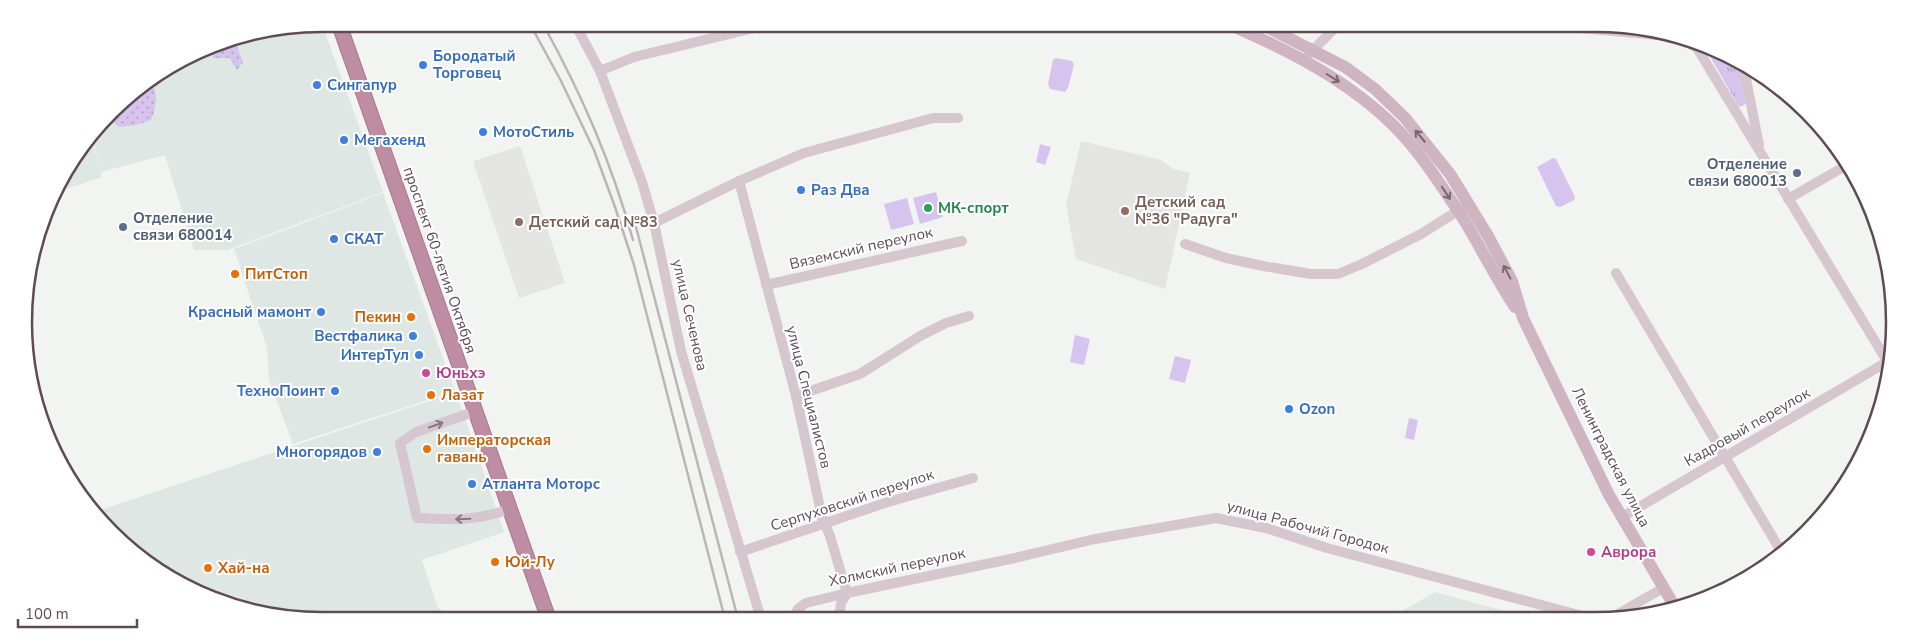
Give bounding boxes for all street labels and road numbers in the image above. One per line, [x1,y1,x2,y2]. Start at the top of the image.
street label: проспект 60-летия Октября [399,164,481,356]
street label: Вяземский переулок [787,222,935,274]
street label: улица Сеченова [667,257,713,373]
street label: улица Специалистов [782,324,836,470]
street label: Ленинградская улица [1567,383,1655,531]
street label: Кадровый переулок [1681,383,1814,471]
street label: Серпуховский переулок [768,464,936,536]
street label: улица Рабочий Городок [1225,496,1391,558]
street label: Холмский переулок [827,543,967,591]

